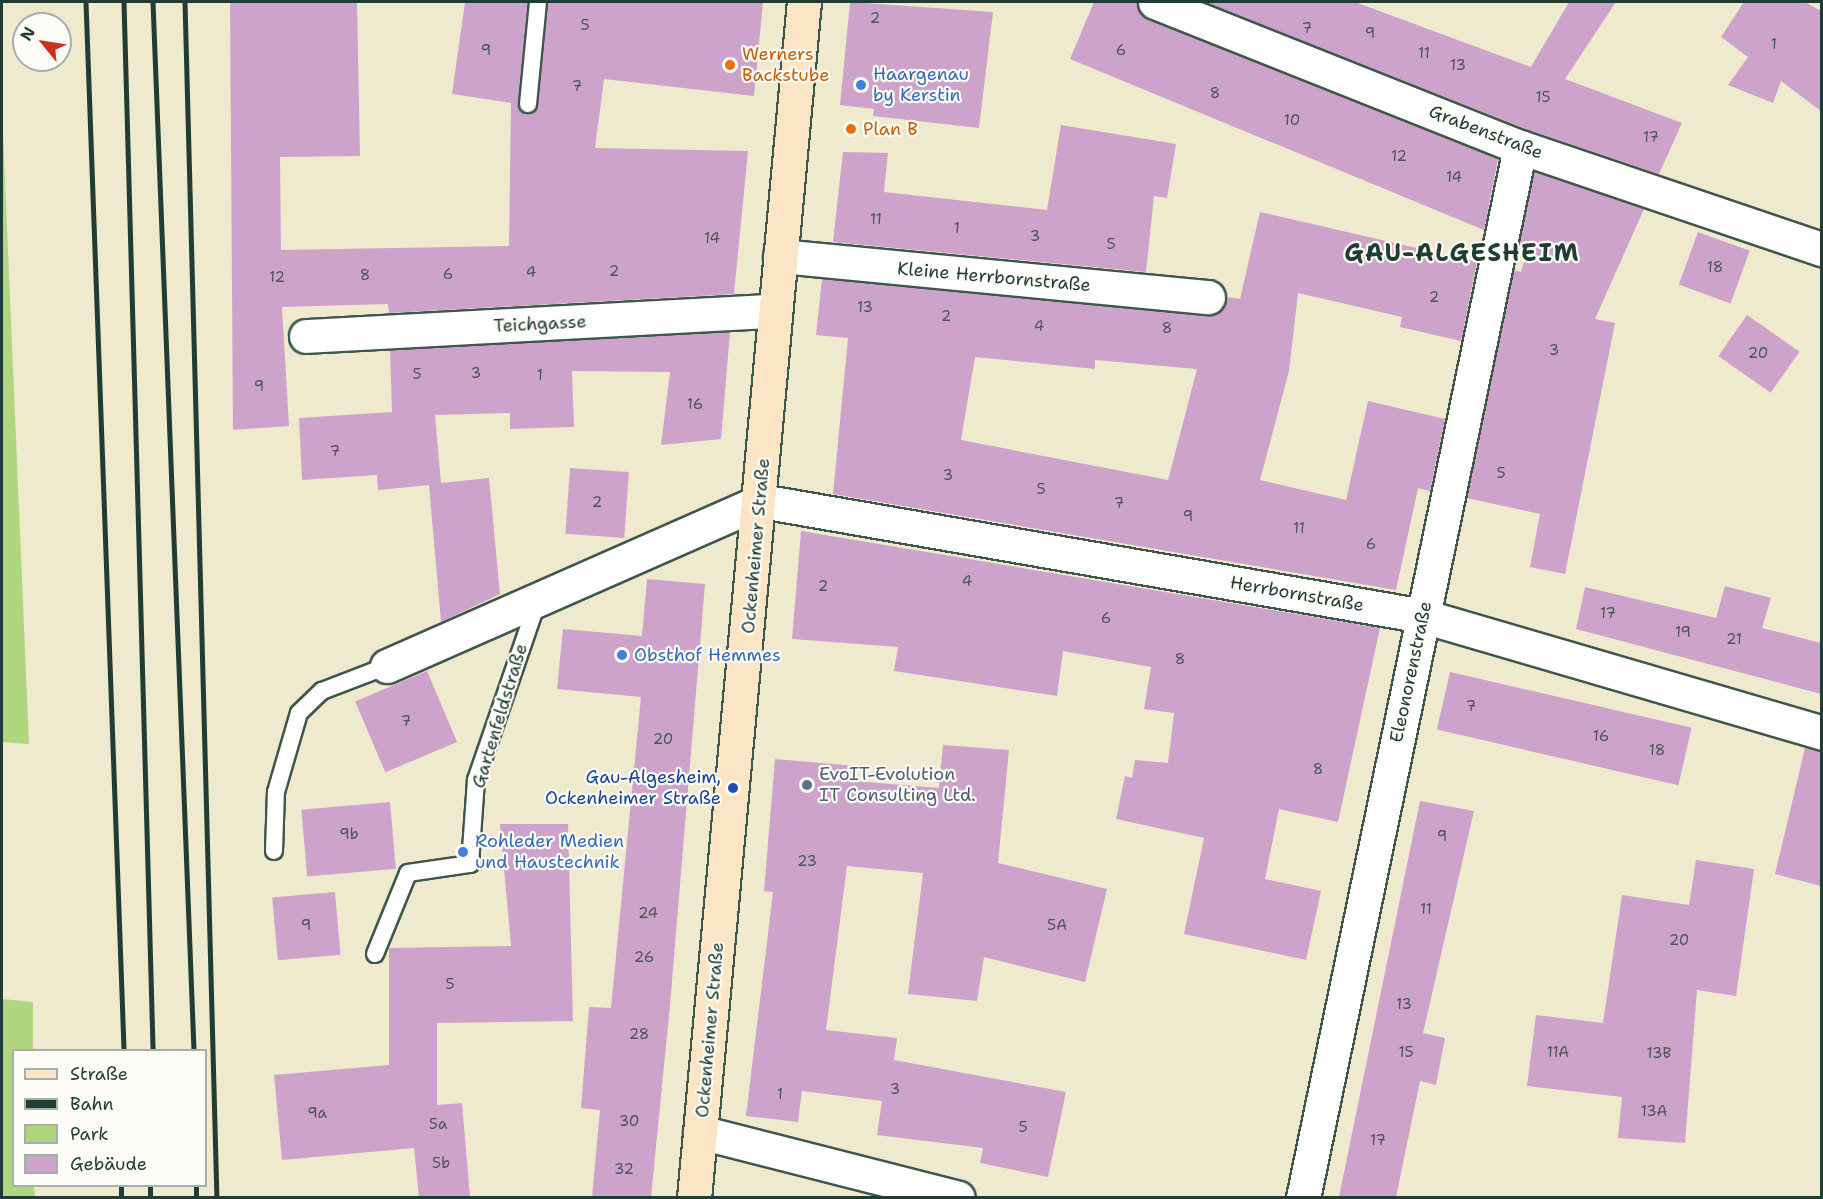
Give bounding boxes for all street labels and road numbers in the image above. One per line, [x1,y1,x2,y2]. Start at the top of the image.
street label: Grabenstraße [1426,100,1546,164]
street label: Kleine Herrbornstraße [896,258,1092,296]
street label: Teichgasse [493,311,587,337]
street label: Ockenheimer Straße [738,457,774,635]
street label: Herrbornstraße [1228,572,1366,616]
street label: Eleonorenstraße [1385,599,1437,745]
street label: Gartenfeldstraße [468,641,532,791]
street label: Ockenheimer Straße [692,941,728,1119]

